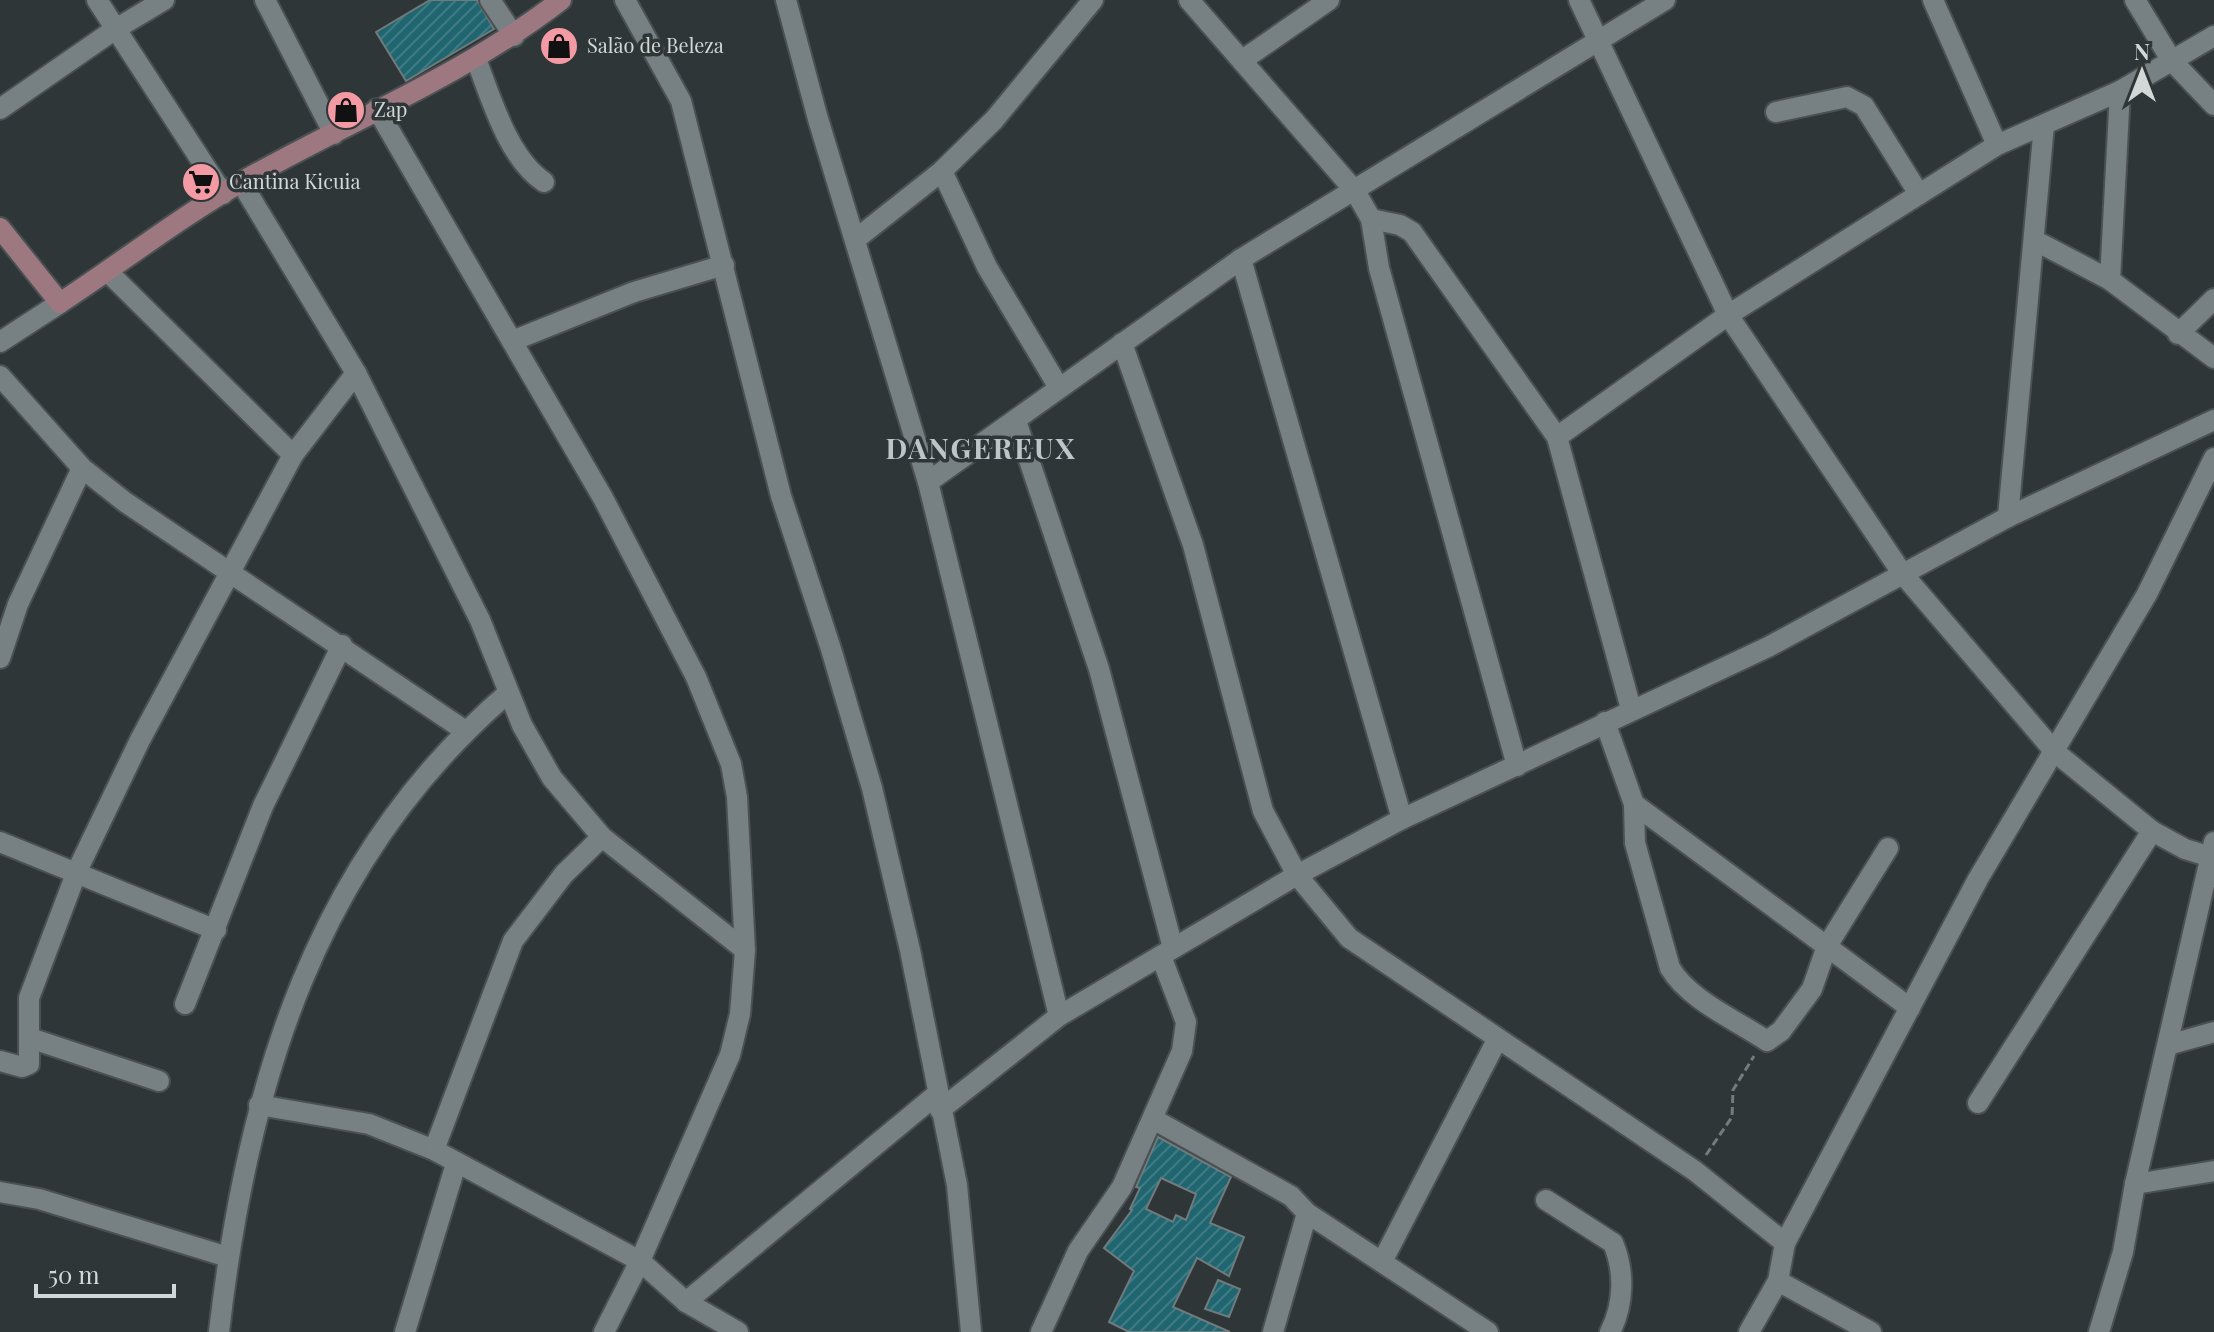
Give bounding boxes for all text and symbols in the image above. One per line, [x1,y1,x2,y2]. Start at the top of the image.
shop icon: Salão de Beleza [538,25,580,67]
place label: Salão de Beleza [587,31,724,58]
north arrow [2102,32,2182,112]
text: N [2134,36,2150,66]
shop icon: Zap [325,89,367,131]
place label: Zap [374,95,407,122]
supermarket icon: Cantina Kicuia [180,161,222,203]
place label: Cantina Kicuia [229,167,360,194]
district label: DANGEREUX [885,429,1077,466]
scale bar [36,1248,174,1298]
text: 50 m [48,1258,100,1290]

